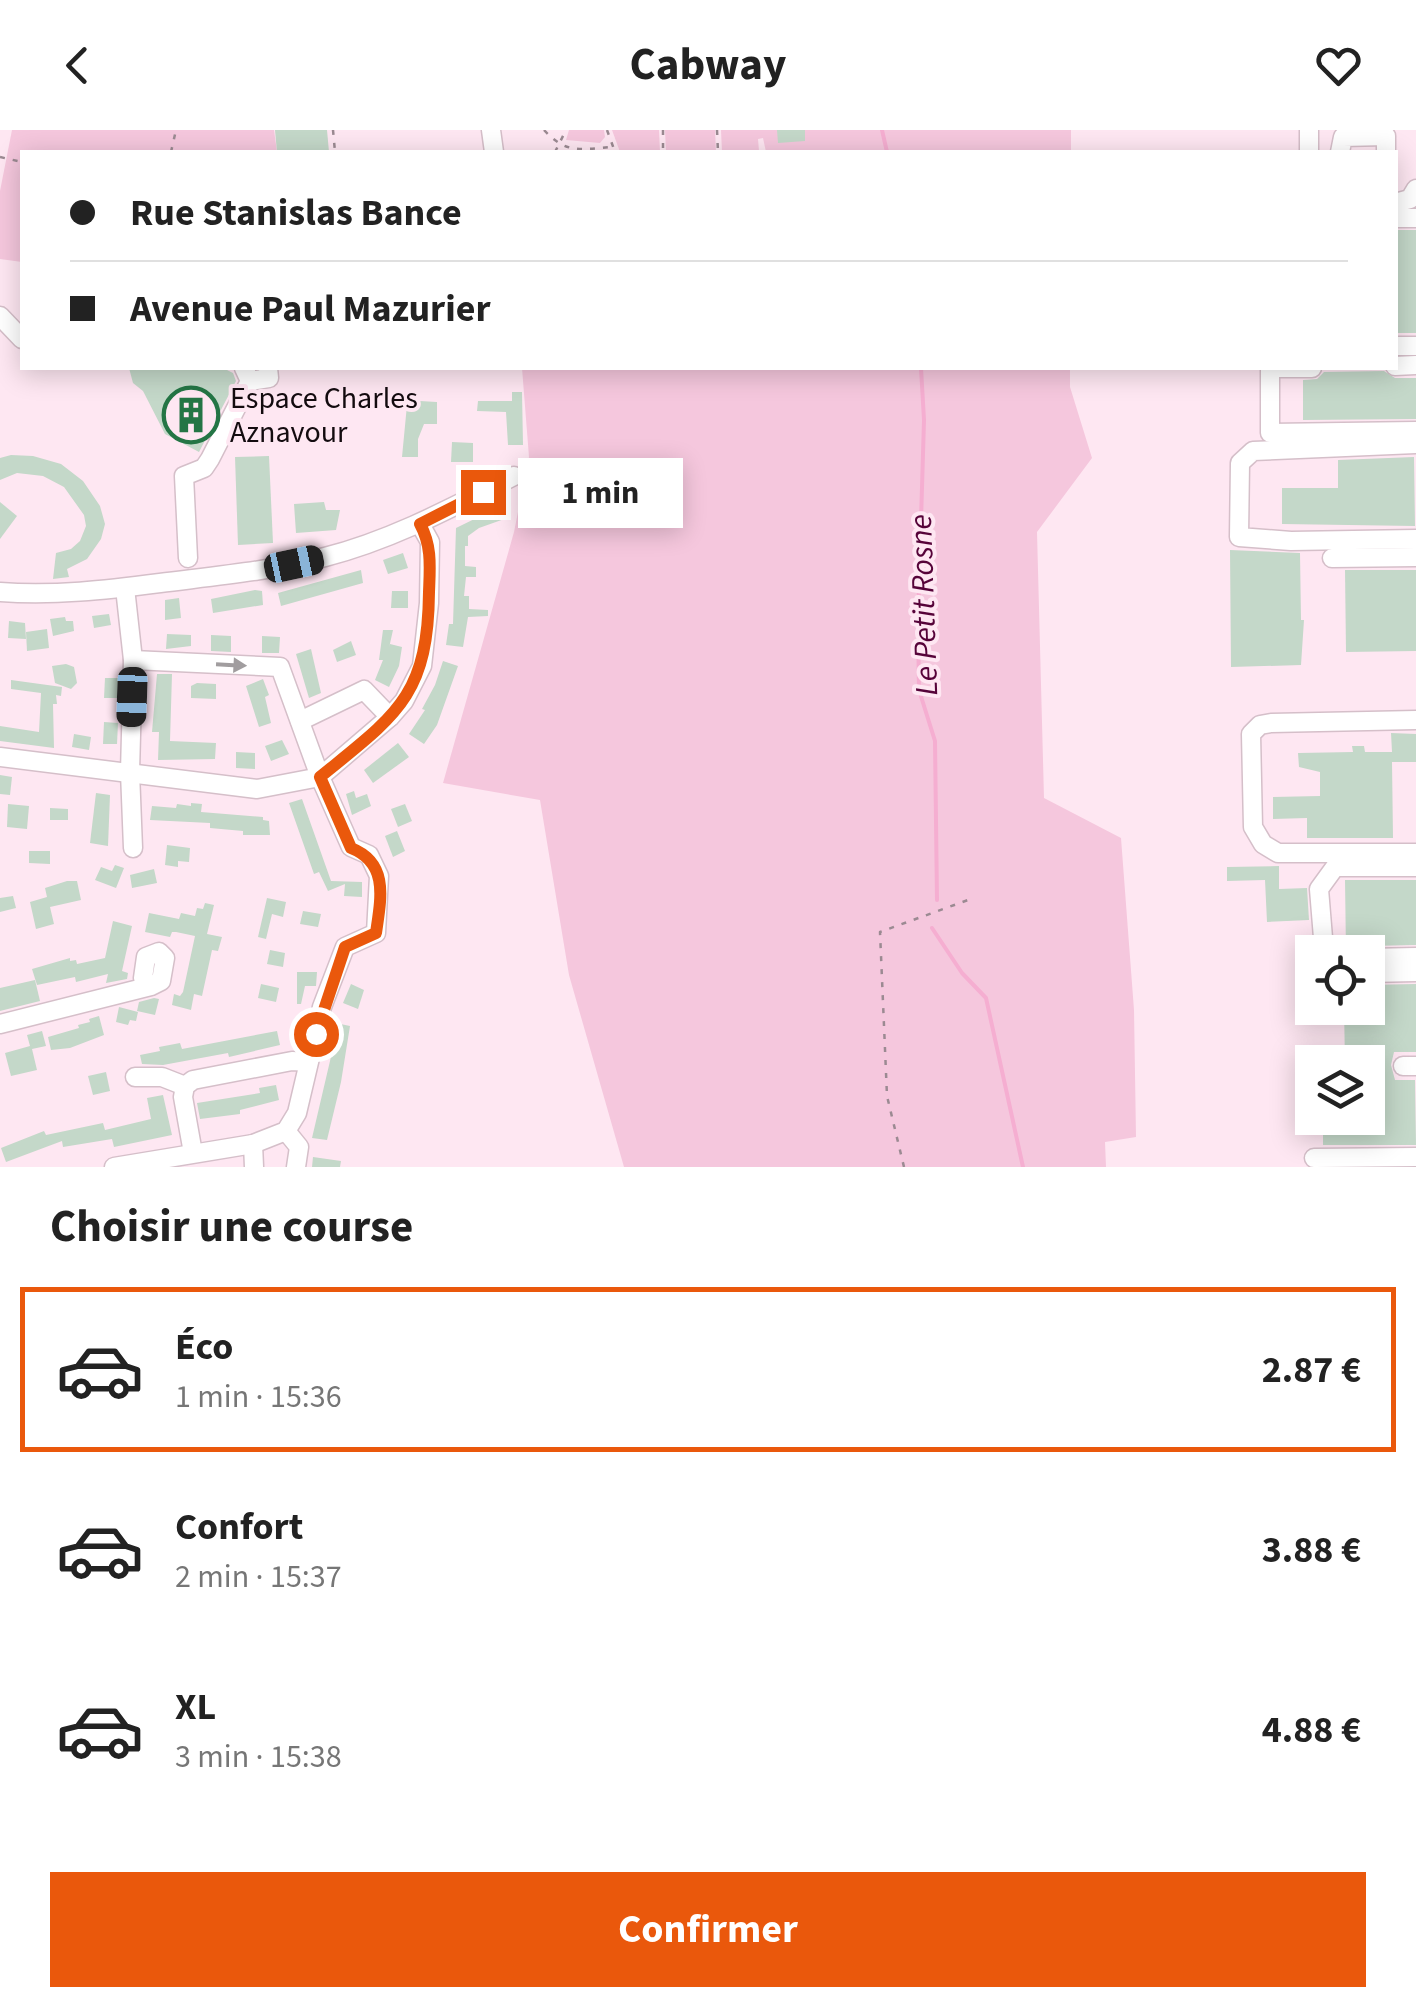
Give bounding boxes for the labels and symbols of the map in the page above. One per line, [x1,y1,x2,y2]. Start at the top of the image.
place label: Espace Charles Aznavour [230,377,418,454]
building icon: Espace Charles Aznavour [161,385,221,445]
callout: 1 min [518,457,683,527]
route end [461,470,506,515]
water label: Le Petit Rosne [898,513,950,697]
car [262,543,326,585]
one-way arrow [215,657,247,673]
car [116,666,148,728]
route start [294,1012,339,1057]

